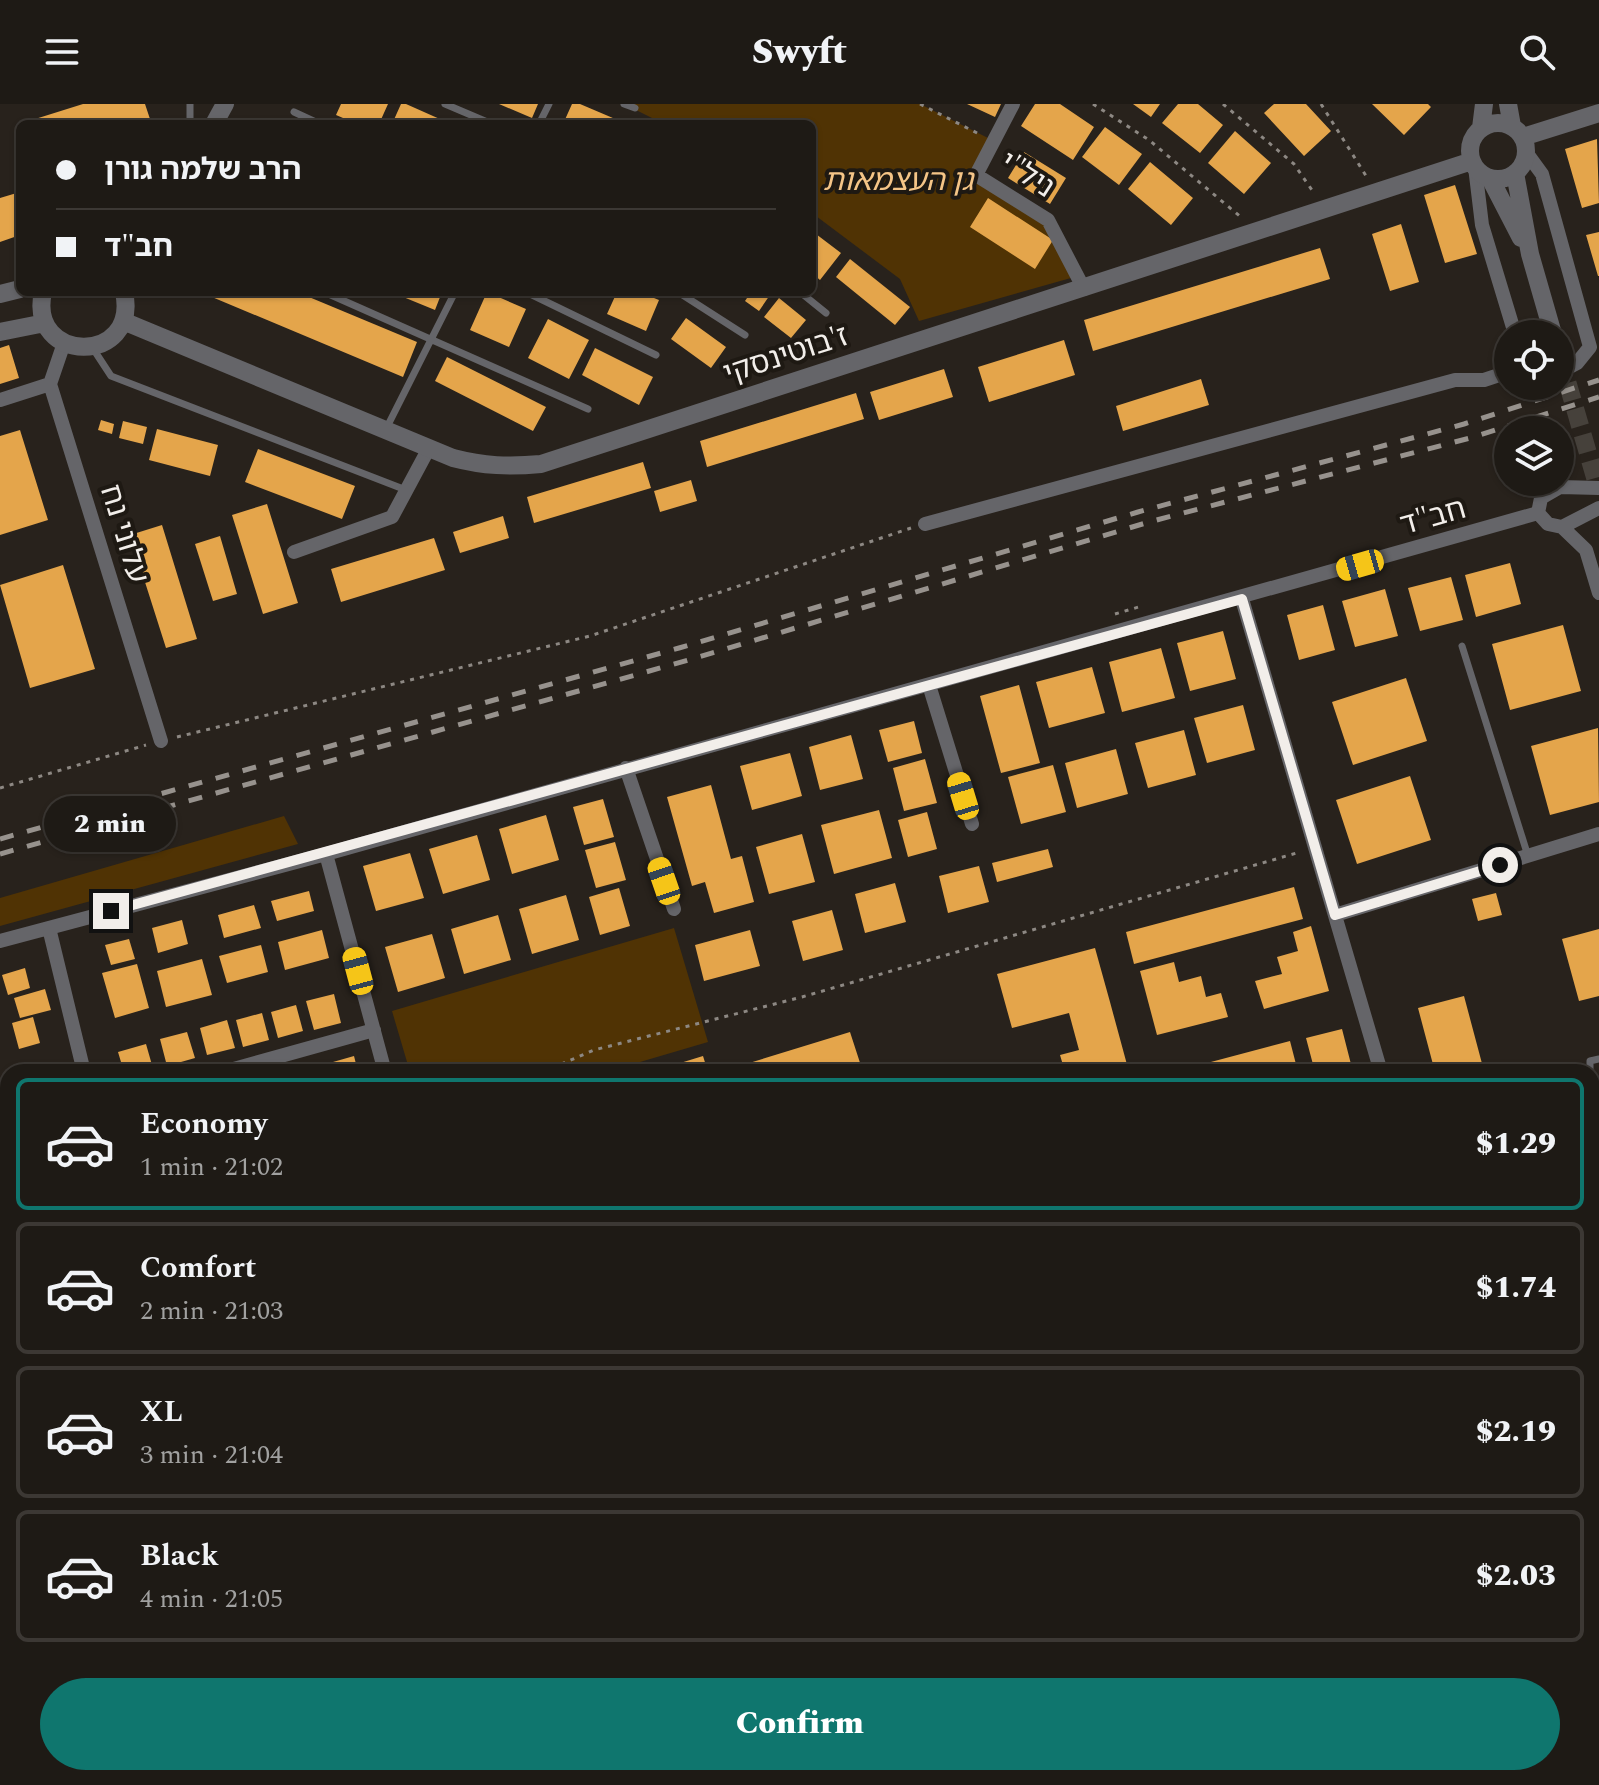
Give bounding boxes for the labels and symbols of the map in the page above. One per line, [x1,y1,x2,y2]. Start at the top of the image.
street label: ניל"י [990,140,1064,210]
park label: גן העצמאות [823,158,975,204]
street label: ז'בוטינסקי [717,313,855,397]
street label: עלוני נח [87,479,161,589]
street label: חב"ד [1395,486,1471,548]
car [1334,547,1386,583]
car [945,770,981,822]
callout: 2 min [45,795,177,851]
route start [1482,847,1518,883]
car [645,854,683,908]
route end [93,893,129,929]
car [340,945,376,997]

